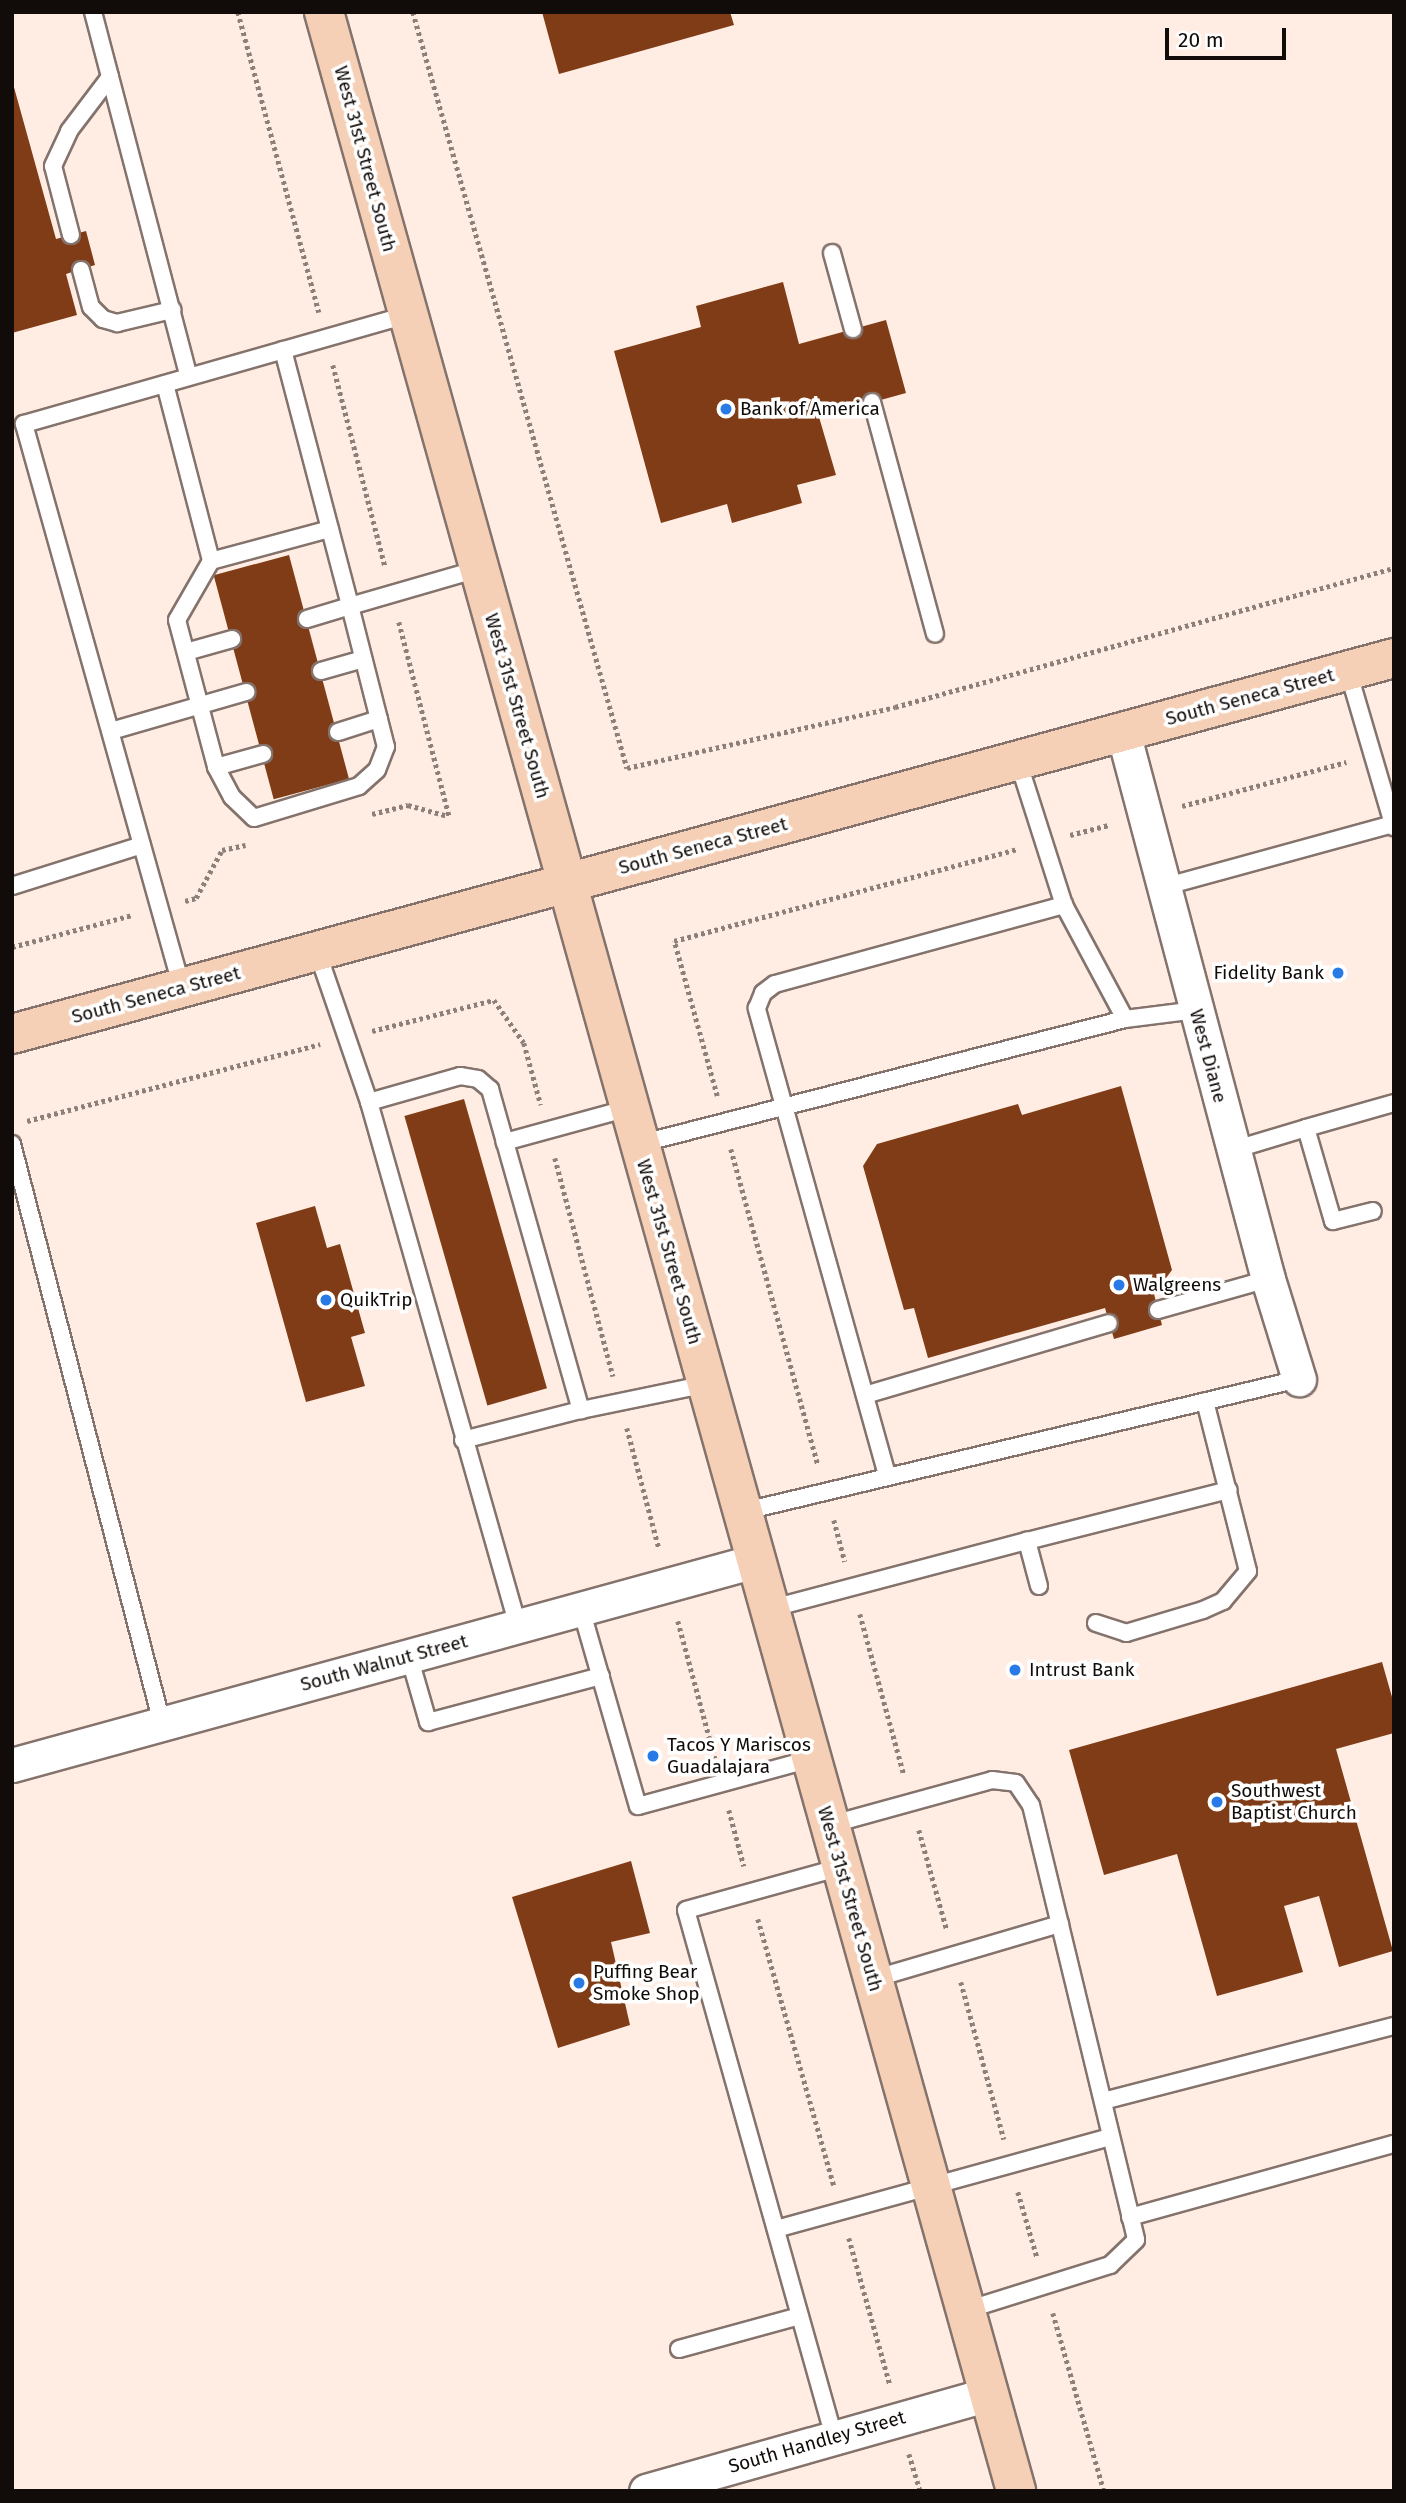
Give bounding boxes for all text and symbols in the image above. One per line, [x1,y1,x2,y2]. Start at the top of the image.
scale bar [1168,14,1289,58]
text: 20 m [1178,27,1224,53]
street label: West 31st Street South [329,63,401,255]
place label: Bank of America [740,398,880,420]
marker: Bank of America [718,401,734,417]
street label: West 31st Street South [480,611,554,801]
street label: South Seneca Street [1163,664,1337,730]
street label: South Seneca Street [616,813,790,879]
street label: South Seneca Street [69,962,243,1028]
place label: Fidelity Bank [1213,962,1324,984]
marker: Fidelity Bank [1330,965,1346,981]
street label: West Diane [1185,1007,1231,1105]
street label: West 31st Street South [632,1157,706,1347]
place label: Walgreens [1133,1274,1221,1296]
marker: Walgreens [1111,1277,1127,1293]
place label: QuikTrip [340,1289,413,1311]
marker: QuikTrip [318,1292,334,1308]
street label: South Walnut Street [298,1630,470,1696]
place label: Intrust Bank [1029,1659,1135,1681]
marker: Intrust Bank [1007,1662,1023,1678]
place label: Tacos Y Mariscos Guadalajara [667,1734,811,1778]
marker: Tacos Y Mariscos Guadalajara [645,1748,661,1764]
place label: Southwest Baptist Church [1231,1780,1357,1824]
marker: Southwest Baptist Church [1209,1794,1225,1810]
street label: West 31st Street South [813,1804,887,1994]
place label: Puffing Bear Smoke Shop [593,1961,700,2005]
marker: Puffing Bear Smoke Shop [571,1975,587,1991]
street label: South Handley Street [726,2406,908,2478]

